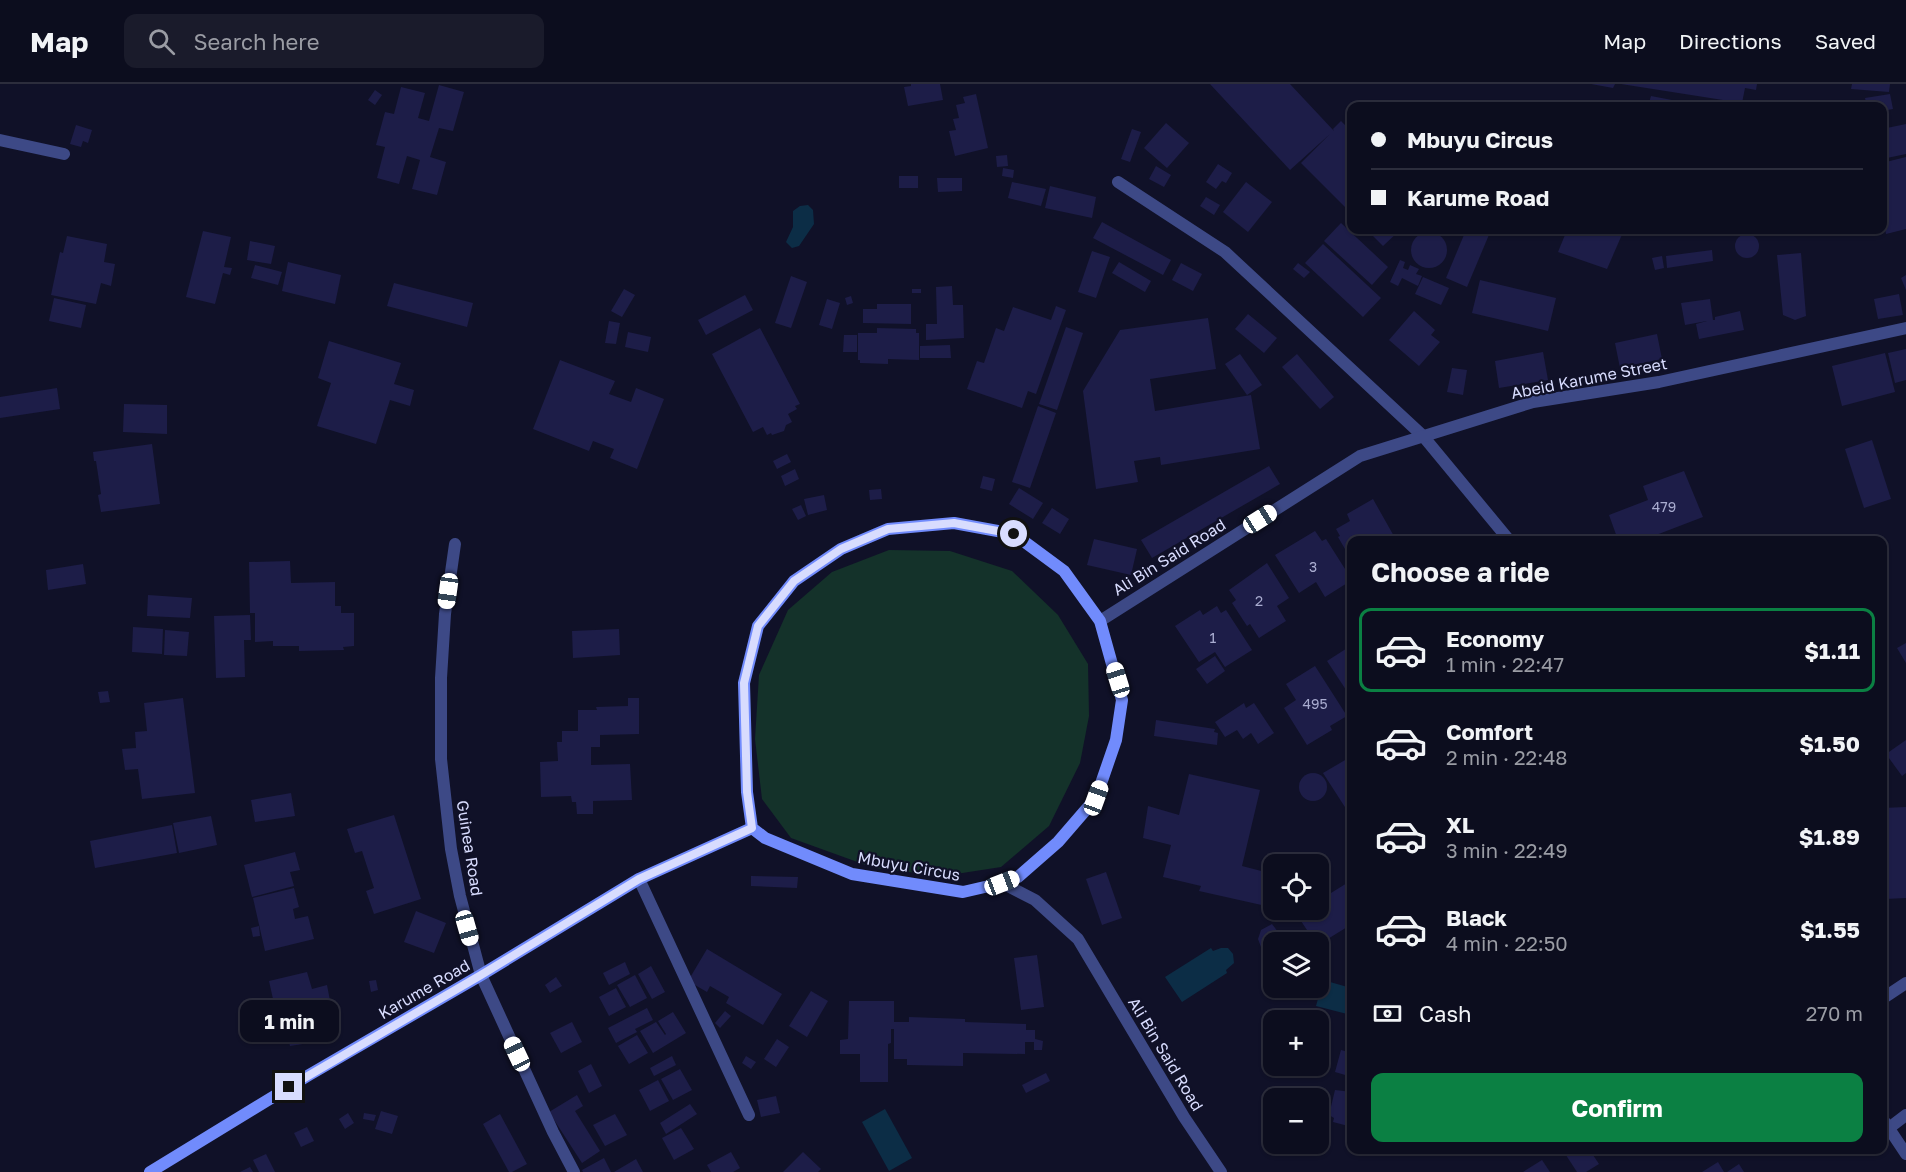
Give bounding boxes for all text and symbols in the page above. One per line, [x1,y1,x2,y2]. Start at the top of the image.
search box [124,14,544,68]
text: Map [30,25,88,58]
icon: search [145,25,178,58]
text: Search here [193,28,319,55]
text: Map [1603,28,1646,54]
text: Directions [1679,28,1782,54]
text: Saved [1815,28,1876,54]
text: Mbuyu Circus [1407,126,1553,153]
text: Karume Road [1407,184,1549,211]
street label: Abeid Karume Street [1509,353,1669,403]
house number: 479 [1652,498,1676,515]
car [1240,502,1280,536]
street label: Ali Bin Said Road [1109,514,1229,600]
route start [1000,520,1027,547]
text: Choose a ride [1371,556,1550,588]
house number: 3 [1309,558,1317,575]
car [437,572,459,610]
house number: 2 [1255,592,1263,609]
icon: car [1374,623,1428,677]
text: Economy [1446,625,1544,652]
house number: 1 [1210,629,1217,646]
text: $1.11 [1804,637,1860,664]
text: 1 min · 22:47 [1446,652,1564,676]
car [1104,660,1132,700]
house number: 495 [1302,695,1328,712]
icon: car [1374,716,1428,770]
text: Comfort [1446,718,1533,745]
text: $1.50 [1799,730,1860,757]
text: 2 min · 22:48 [1446,745,1568,769]
car [1081,778,1111,818]
street label: Guinea Road [453,799,487,897]
icon: car [1374,809,1428,863]
text: XL [1446,811,1474,838]
text: $1.89 [1799,823,1860,850]
text: 3 min · 22:49 [1446,838,1568,862]
street label: Mbuyu Circus [856,847,962,885]
map controls [1263,854,1329,1154]
button: locate [1263,854,1329,920]
car [982,868,1022,898]
icon: car [1374,902,1428,956]
text: Black [1446,904,1507,931]
car [453,908,481,948]
text: $1.55 [1800,916,1860,943]
text: 4 min · 22:50 [1446,931,1568,955]
button: layers [1263,932,1329,998]
street label: Karume Road [375,955,473,1023]
street label: Ali Bin Said Road [1124,993,1208,1115]
icon: cash [1371,997,1404,1030]
callout: 1 min [240,1000,338,1042]
text: Cash [1419,1000,1472,1027]
text: 270 m [1806,1001,1863,1025]
text: 1 min [264,1009,315,1033]
button: + [1263,1010,1329,1076]
car [501,1034,533,1074]
route end [275,1073,302,1100]
button: Confirm [1371,1073,1863,1142]
button: − [1263,1088,1329,1154]

